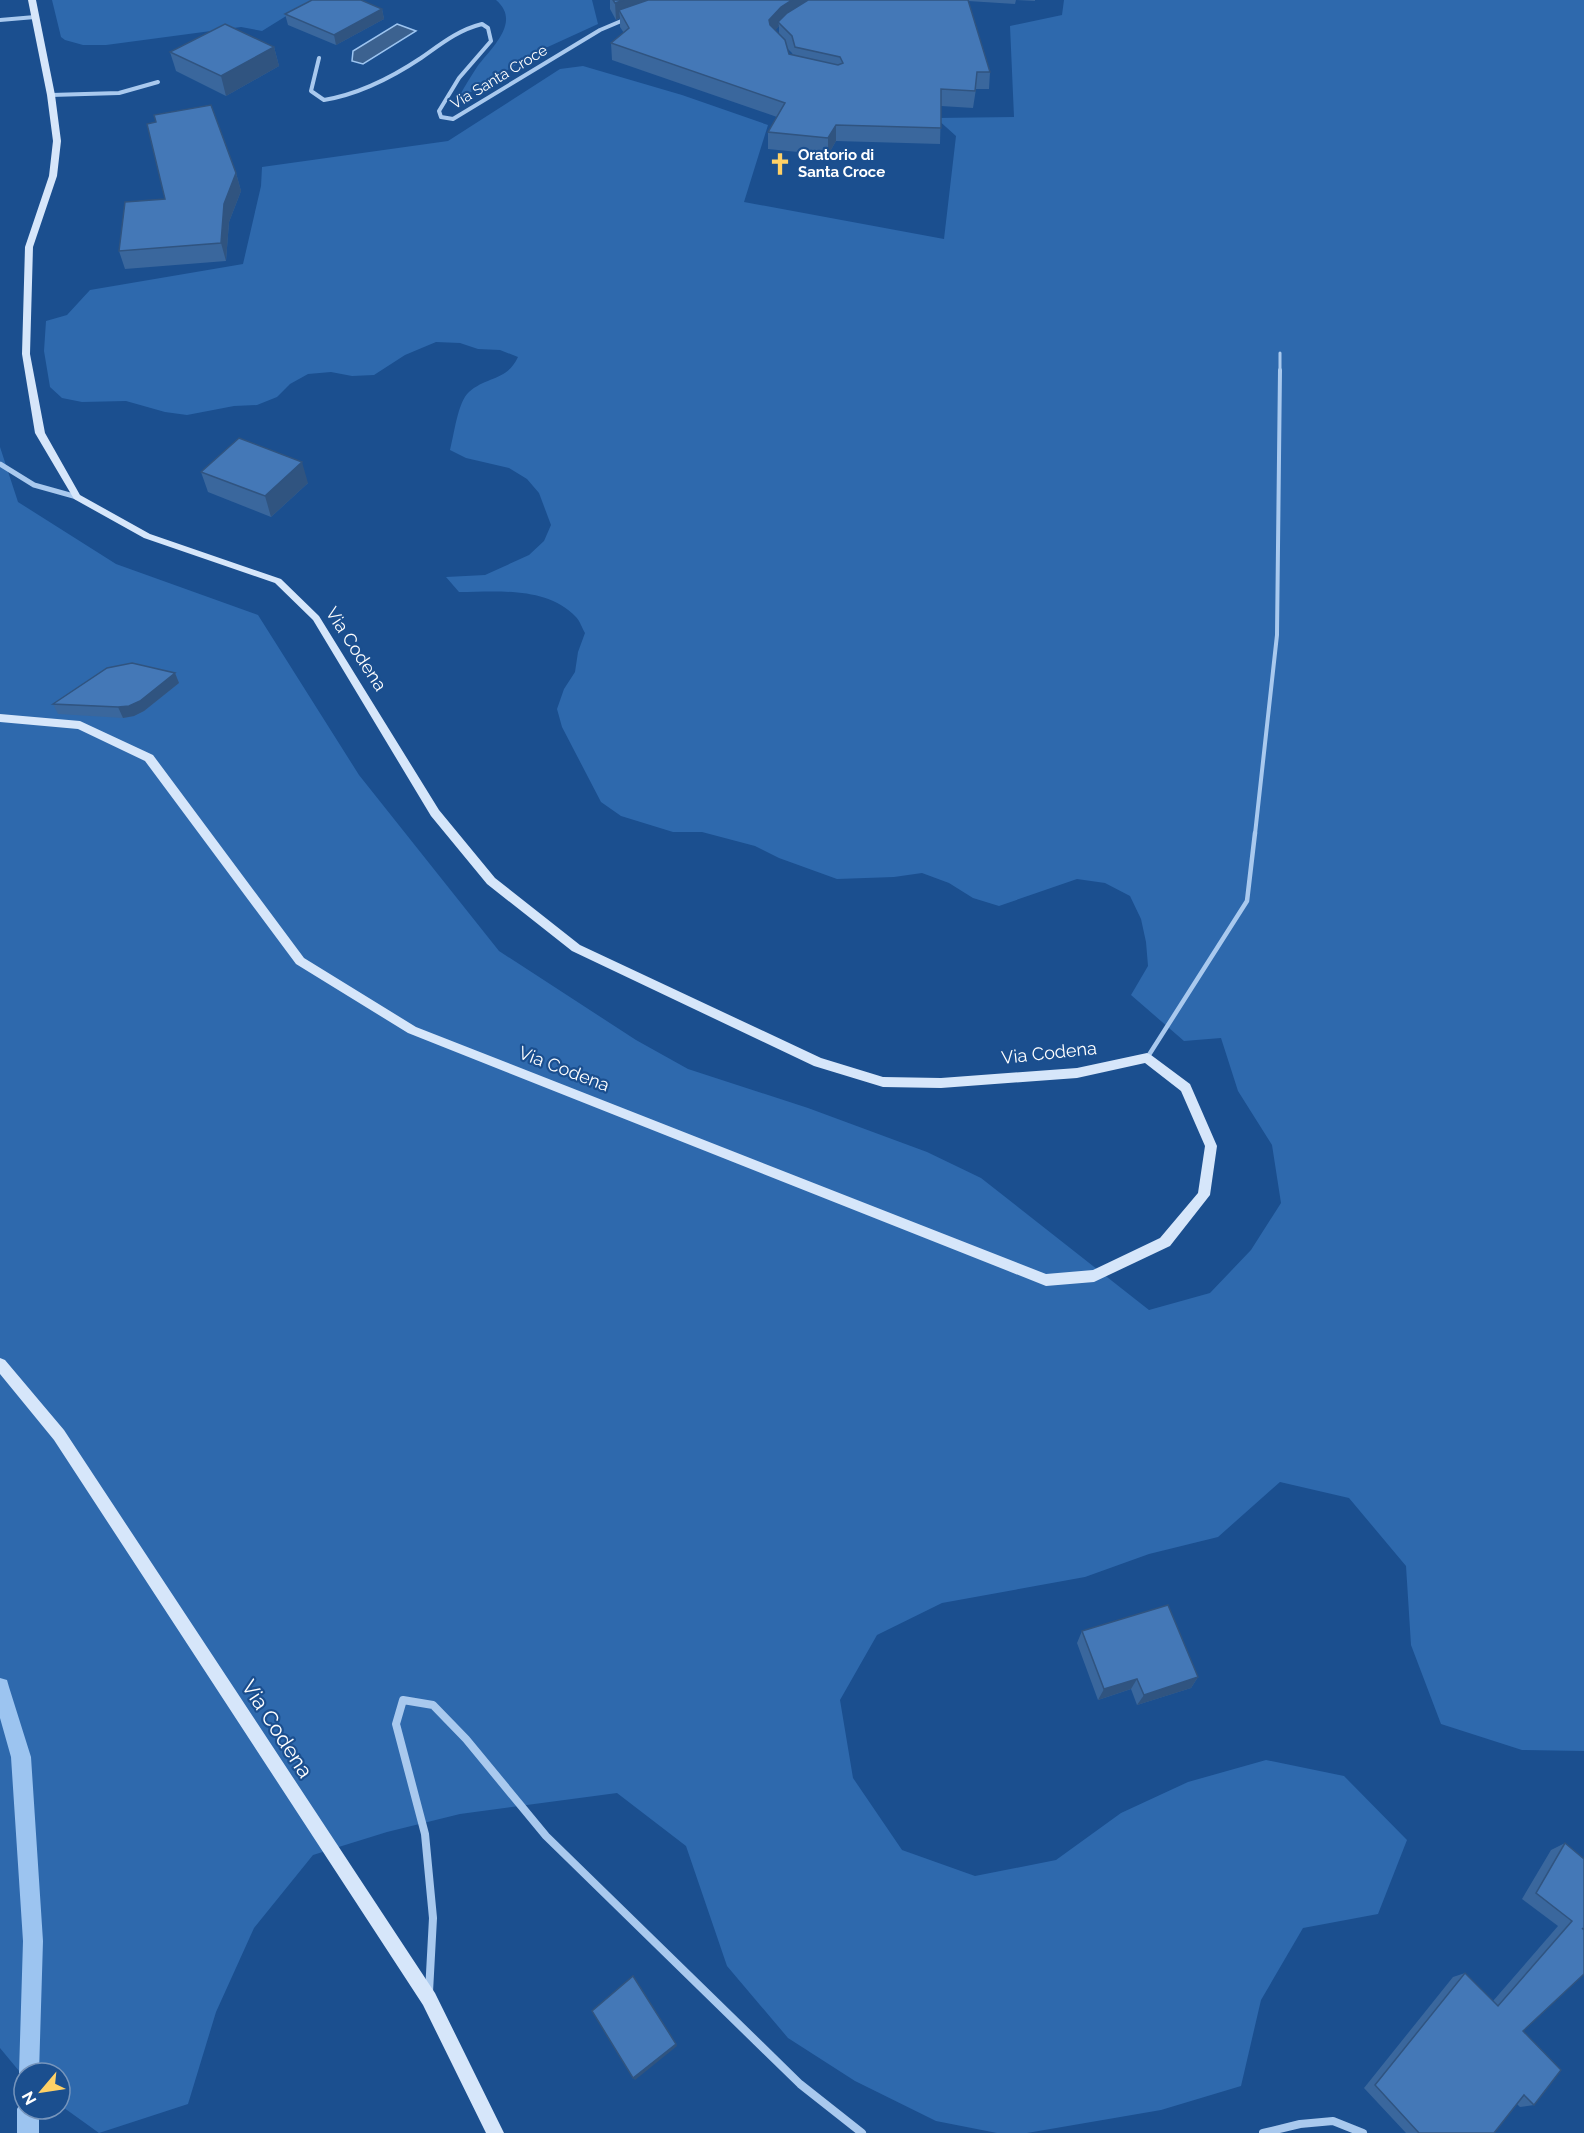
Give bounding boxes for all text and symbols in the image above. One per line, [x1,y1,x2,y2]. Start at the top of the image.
street label: Via Santa Croce [447,41,551,113]
place label: Oratorio di Santa Croce [798,146,885,181]
church icon: Oratorio di Santa Croce [767,151,793,177]
street label: Via Codena [322,603,391,695]
street label: Via Codena [1000,1037,1098,1068]
street label: Via Codena [516,1042,613,1095]
street label: Via Codena [237,1675,318,1782]
north arrow [12,2061,72,2121]
text: N [18,2088,41,2108]

